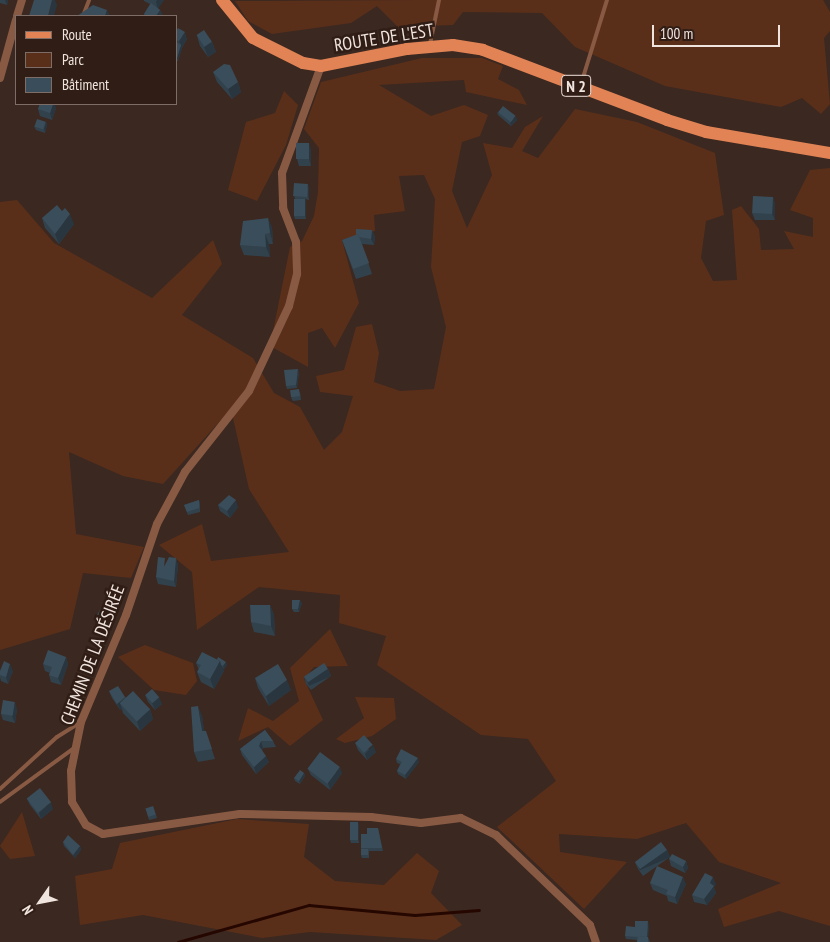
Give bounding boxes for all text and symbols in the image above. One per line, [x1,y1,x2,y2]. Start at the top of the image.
legend [15,15,178,105]
scale bar [655,15,782,47]
street label: ROUTE DE L'EST [333,19,435,57]
text: 100 m [660,24,693,43]
text: Route [62,25,92,44]
text: Parc [62,50,84,69]
road number: N 2 [561,72,591,100]
text: Bâtiment [62,75,109,94]
street label: CHEMIN DE LA DÉSIRÉE [56,582,130,728]
north arrow [15,877,65,927]
text: N [18,902,37,918]

